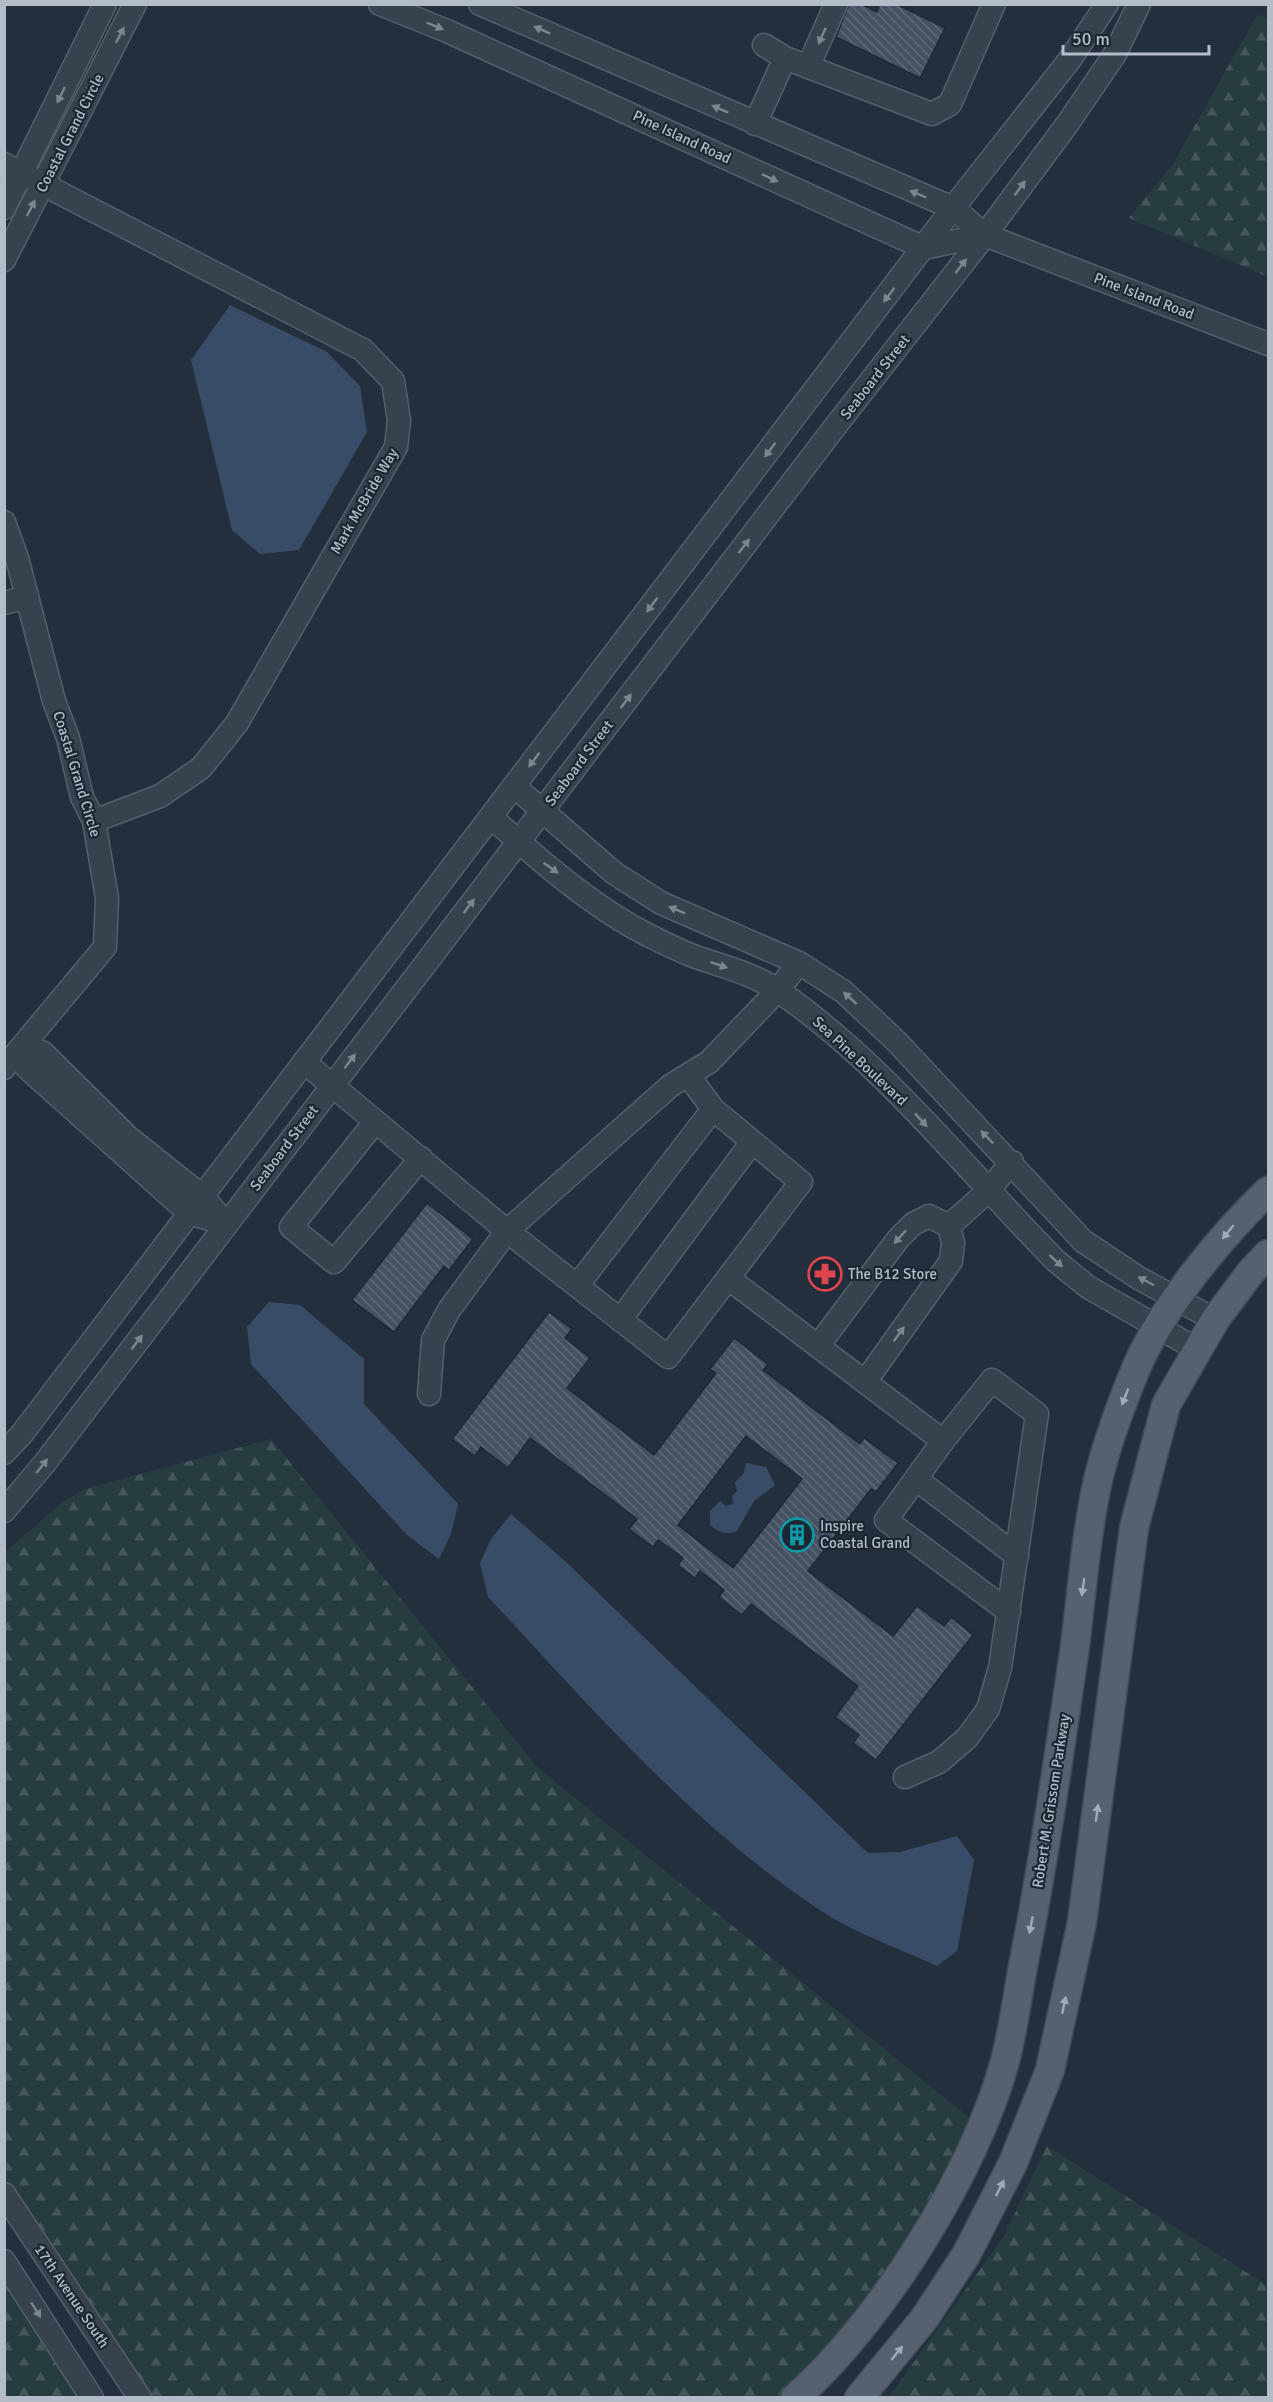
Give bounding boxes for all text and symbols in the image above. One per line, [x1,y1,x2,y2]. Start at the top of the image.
scale bar [1063,18,1208,56]
one-way arrow [426,21,444,31]
one-way arrow [533,25,550,34]
one-way arrow [115,26,125,43]
one-way arrow [817,27,827,45]
text: 50 m [1072,28,1110,50]
street label: Coastal Grand Circle [32,71,108,195]
one-way arrow [57,86,66,103]
one-way arrow [711,104,728,113]
street label: Pine Island Road [630,106,734,168]
one-way arrow [761,173,778,182]
one-way arrow [1014,180,1026,196]
one-way arrow [910,189,927,198]
one-way arrow [27,200,36,217]
one-way arrow [954,259,966,274]
street label: Pine Island Road [1091,269,1197,323]
one-way arrow [882,287,895,303]
street label: Seaboard Street [836,331,914,423]
one-way arrow [764,442,777,458]
street label: Mark McBride Way [326,445,402,557]
one-way arrow [738,539,750,554]
one-way arrow [646,597,658,613]
one-way arrow [620,694,632,710]
street label: Coastal Grand Circle [49,709,105,839]
street label: Seaboard Street [541,717,617,809]
one-way arrow [528,753,540,768]
one-way arrow [543,862,559,874]
one-way arrow [463,899,475,915]
one-way arrow [668,905,686,915]
one-way arrow [710,960,728,970]
one-way arrow [843,992,858,1005]
street label: Sea Pine Boulevard [809,1013,911,1109]
one-way arrow [344,1053,357,1069]
street label: Seaboard Street [246,1102,322,1194]
one-way arrow [914,1112,928,1126]
one-way arrow [981,1130,995,1144]
one-way arrow [1221,1224,1234,1240]
one-way arrow [894,1229,907,1244]
one-way arrow [1049,1254,1064,1268]
pharmacy icon: The B12 Store [807,1256,843,1292]
place label: The B12 Store [848,1265,937,1283]
one-way arrow [1137,1276,1154,1286]
one-way arrow [893,1326,904,1342]
one-way arrow [131,1334,143,1350]
one-way arrow [1120,1388,1130,1406]
one-way arrow [36,1458,49,1474]
building icon: Inspire Coastal Grand [779,1517,815,1553]
place label: Inspire Coastal Grand [820,1517,910,1552]
one-way arrow [1079,1577,1088,1596]
street label: Robert M. Grissom Parkway [1028,1713,1074,1889]
one-way arrow [1092,1803,1102,1822]
one-way arrow [1026,1915,1035,1934]
one-way arrow [1060,1995,1069,2014]
one-way arrow [995,2180,1005,2197]
street label: 17th Avenue South [31,2241,113,2351]
one-way arrow [30,2302,42,2318]
one-way arrow [890,2346,903,2361]

